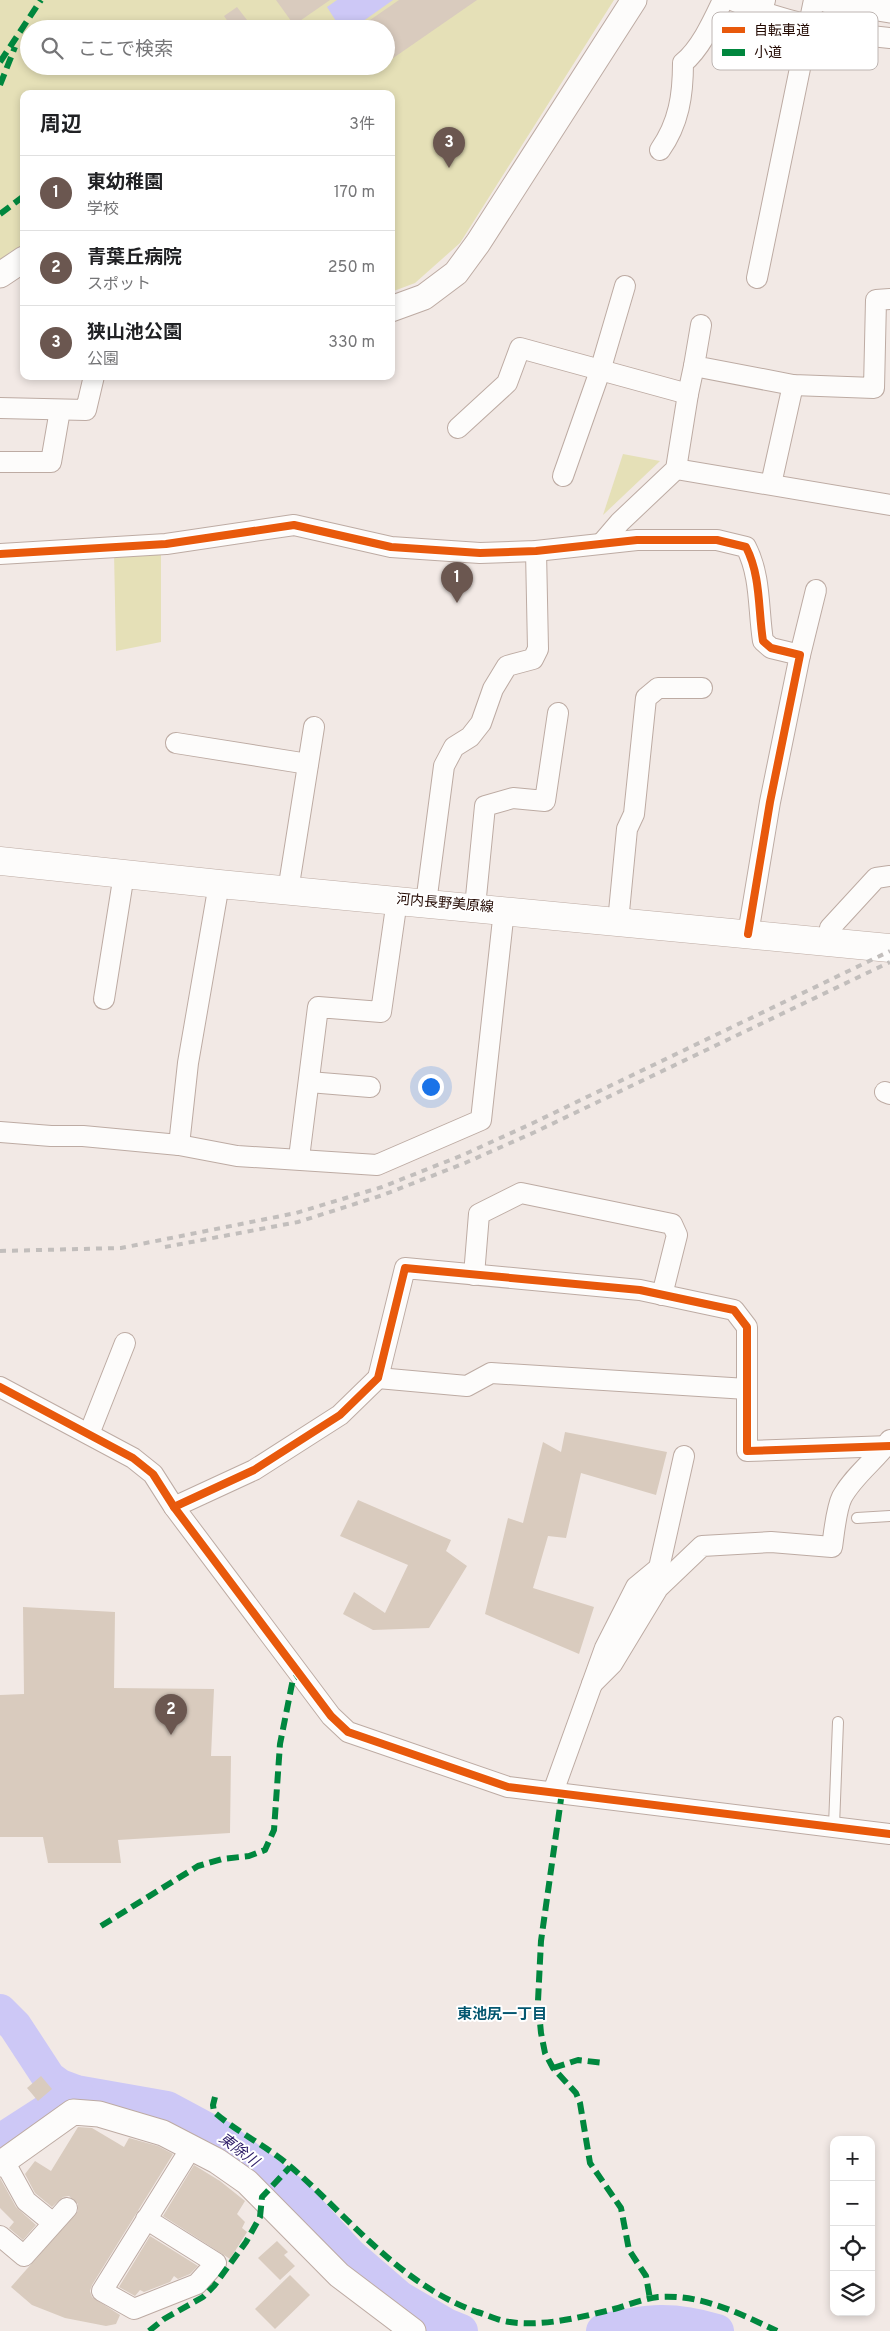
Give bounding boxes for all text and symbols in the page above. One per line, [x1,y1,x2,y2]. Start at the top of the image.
legend [712,12,878,70]
search box [20,20,395,75]
text: 自転車道 [754,23,810,40]
icon: search [38,34,66,62]
text: ここで検索 [78,38,173,62]
text: 小道 [754,45,782,62]
text: 周辺 [40,112,82,139]
text: 3件 [349,115,375,135]
pin: 3 [433,127,465,168]
text: 東幼稚園 [87,171,163,195]
text: 1 [53,183,59,203]
text: 170 m [334,183,375,203]
text: 学校 [87,200,119,220]
text: 青葉丘病院 [87,246,182,270]
text: 2 [51,258,61,278]
text: 250 m [328,258,375,278]
text: スポット [87,275,151,295]
text: 狭山池公園 [87,321,182,345]
text: 3 [51,333,61,353]
text: 330 m [328,333,375,353]
text: 公園 [87,350,119,370]
pin: 1 [441,562,473,603]
street label: 河内長野美原線 [395,891,495,917]
your location [418,1074,444,1100]
pin: 2 [155,1694,187,1735]
district label: 東池尻一丁目 [457,2006,547,2025]
water label: 東除川 [214,2130,263,2173]
map controls [830,2136,875,2316]
button: + [830,2136,875,2181]
button: − [830,2181,875,2226]
button: locate [830,2226,875,2271]
button: layers [830,2271,875,2316]

